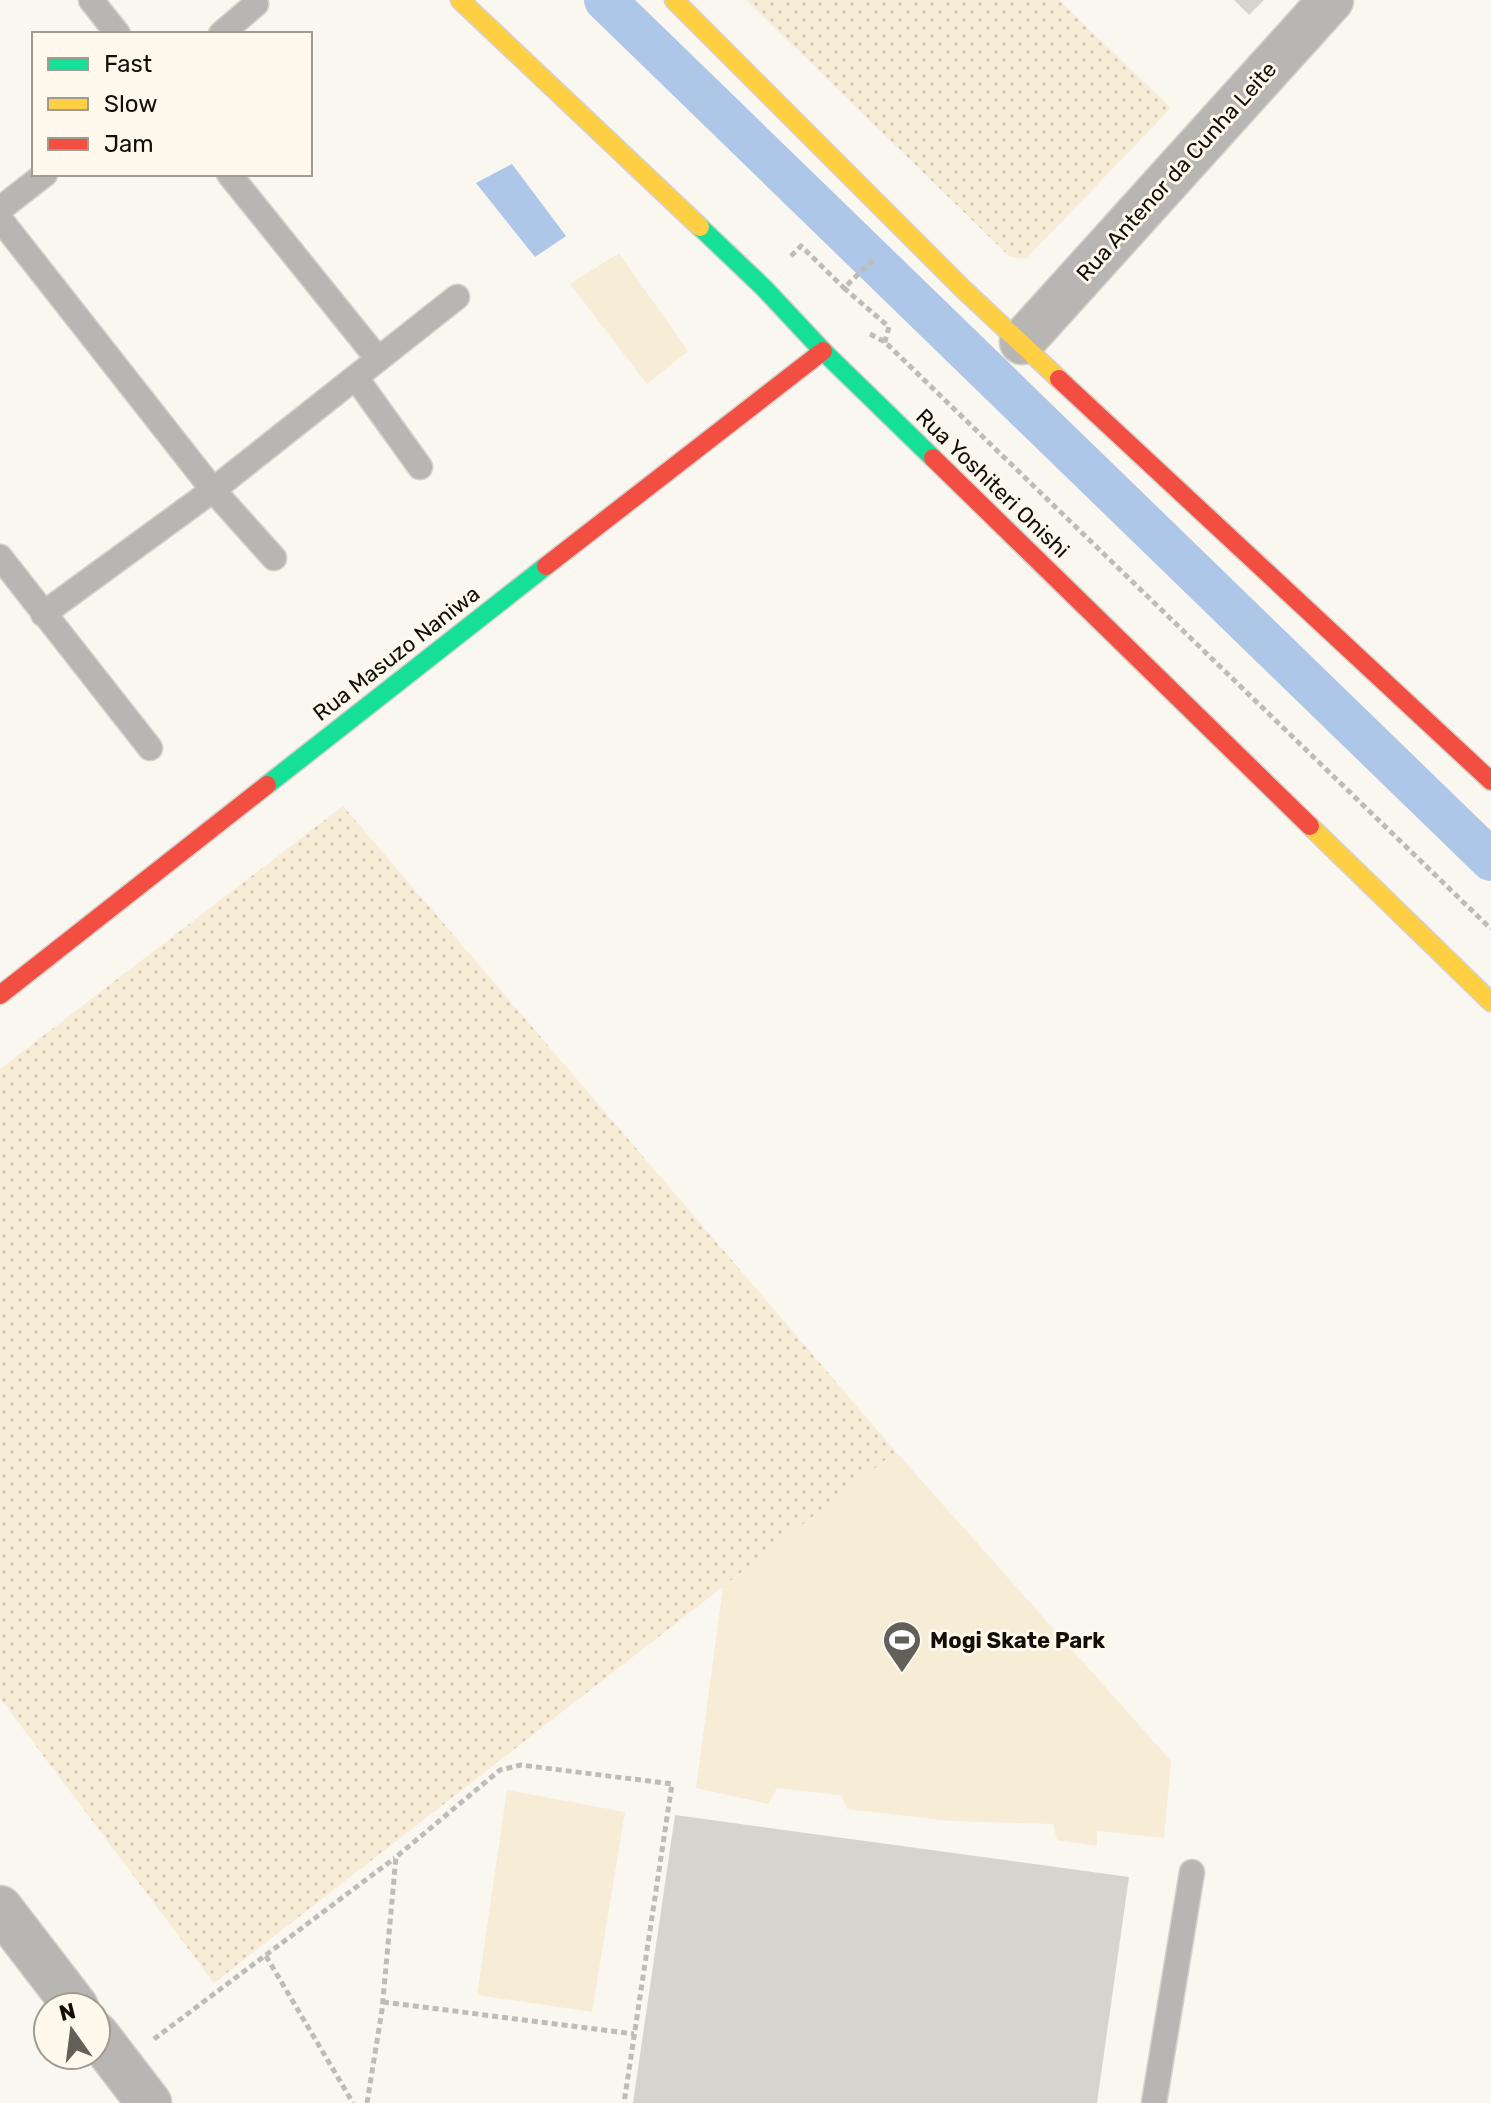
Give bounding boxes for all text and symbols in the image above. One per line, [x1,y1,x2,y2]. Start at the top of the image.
legend [32,32,312,176]
text: Fast [104,50,152,78]
street label: Rua Antenor da Cunha Leite [1071,56,1282,287]
text: Slow [104,90,157,118]
text: Jam [104,130,154,158]
street label: Rua Yoshiteri Onishi [910,403,1075,564]
street label: Rua Masuzo Naniwa [308,580,485,727]
sports icon: Mogi Skate Park [881,1619,923,1674]
place label: Mogi Skate Park [930,1627,1105,1654]
north arrow [32,1991,112,2071]
text: N [56,1997,78,2027]

